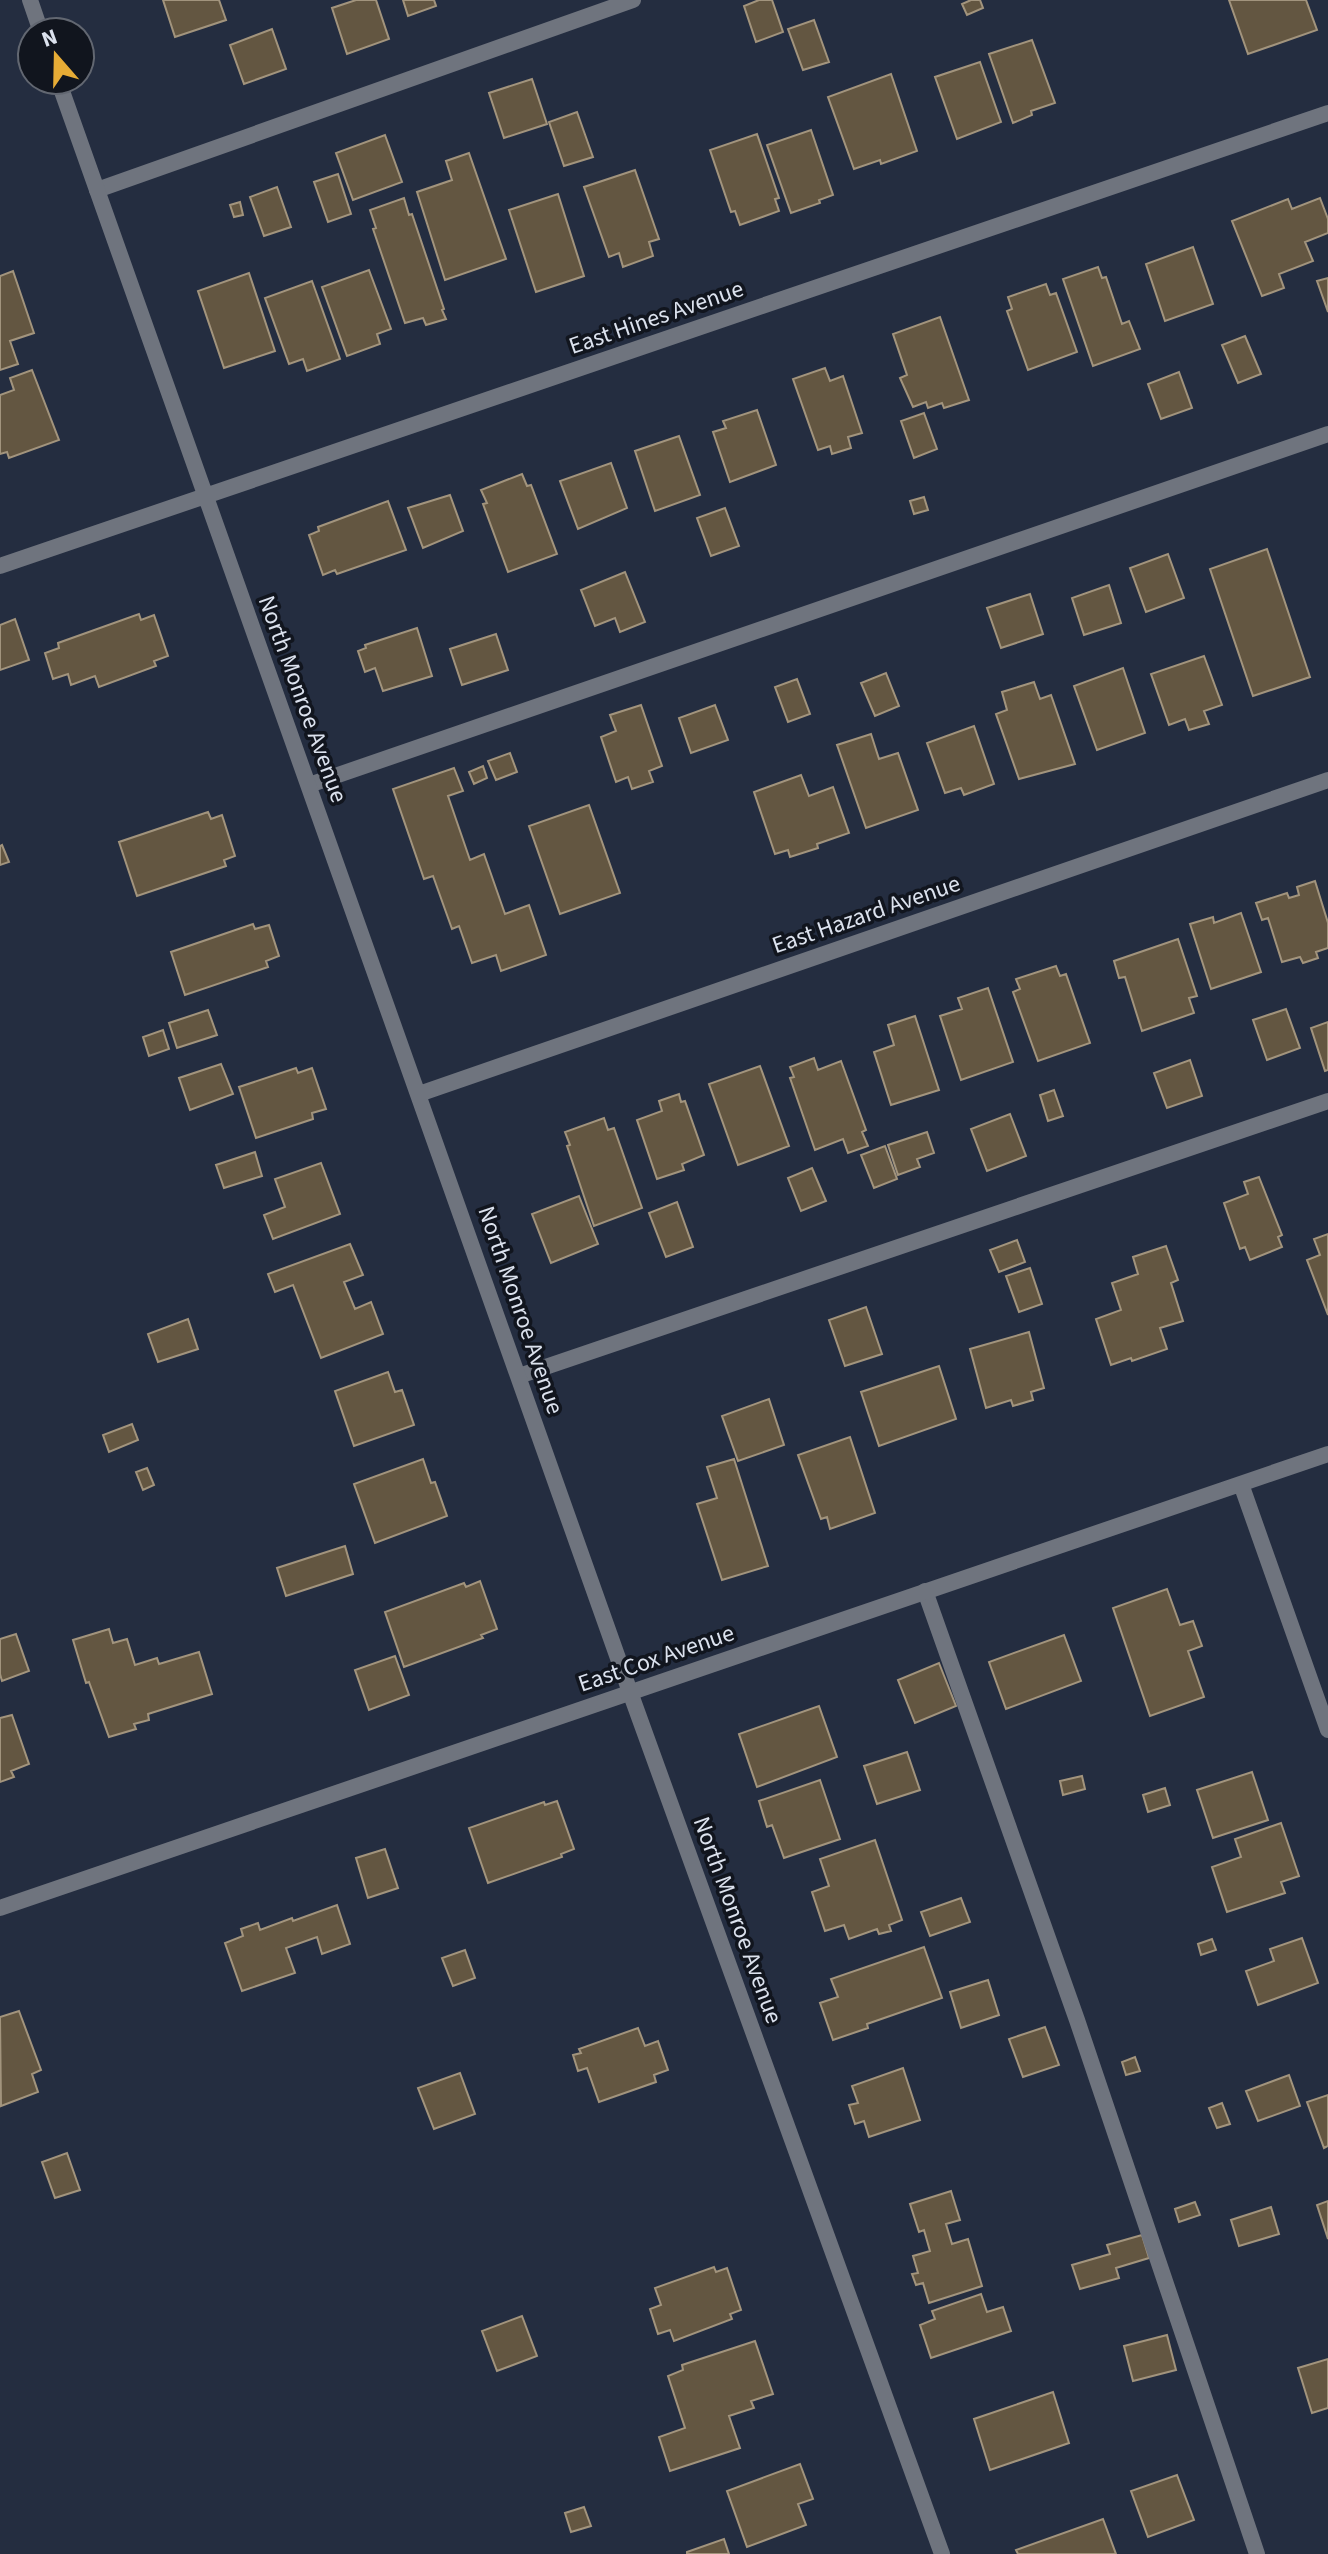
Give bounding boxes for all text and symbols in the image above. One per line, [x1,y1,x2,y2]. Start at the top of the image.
north arrow [16,16,96,96]
text: N [37,21,62,56]
street label: East Hines Avenue [564,271,748,364]
street label: North Monroe Avenue [249,591,356,808]
street label: East Hazard Avenue [767,866,965,963]
street label: North Monroe Avenue [468,1201,573,1419]
street label: East Cox Avenue [573,1615,739,1702]
street label: North Monroe Avenue [684,1812,791,2029]

